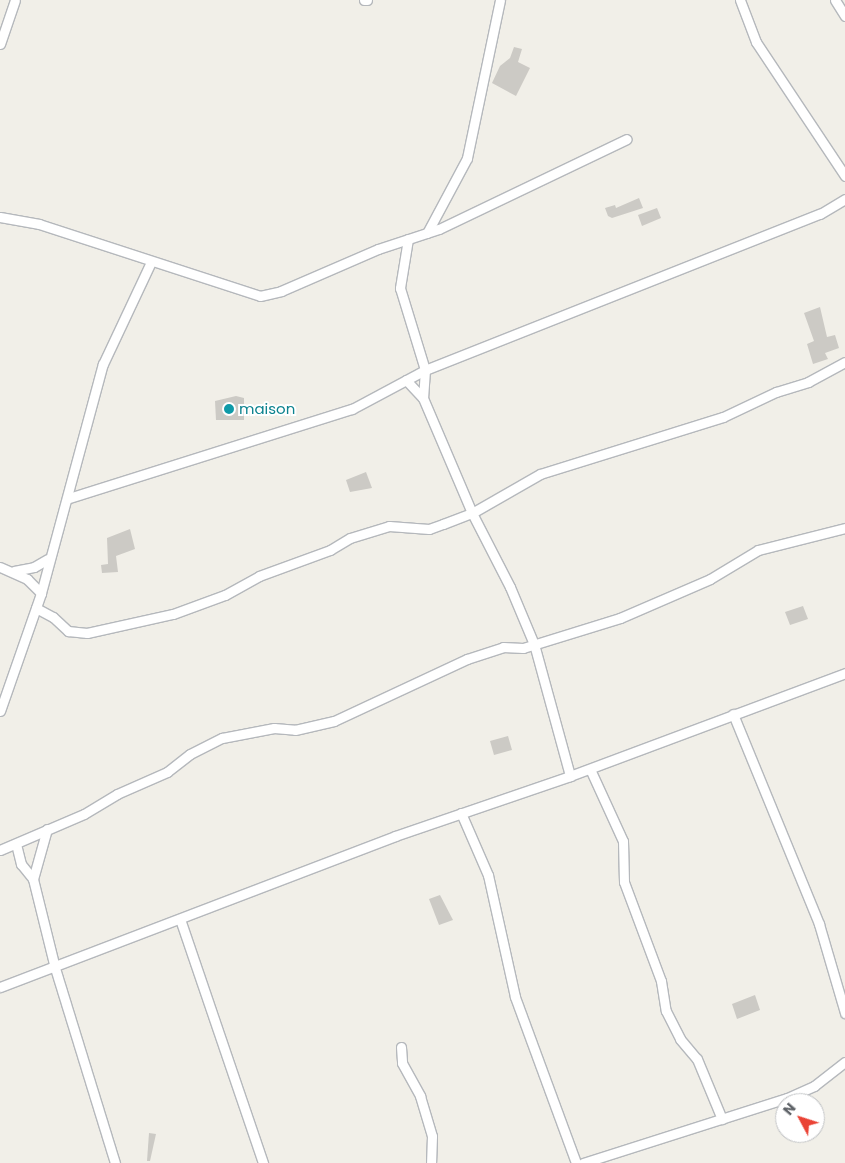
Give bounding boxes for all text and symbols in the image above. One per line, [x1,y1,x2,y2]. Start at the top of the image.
place label: maison [239,400,295,418]
marker: maison [223,403,235,415]
north arrow [775,1093,825,1143]
text: N [778,1099,800,1119]

